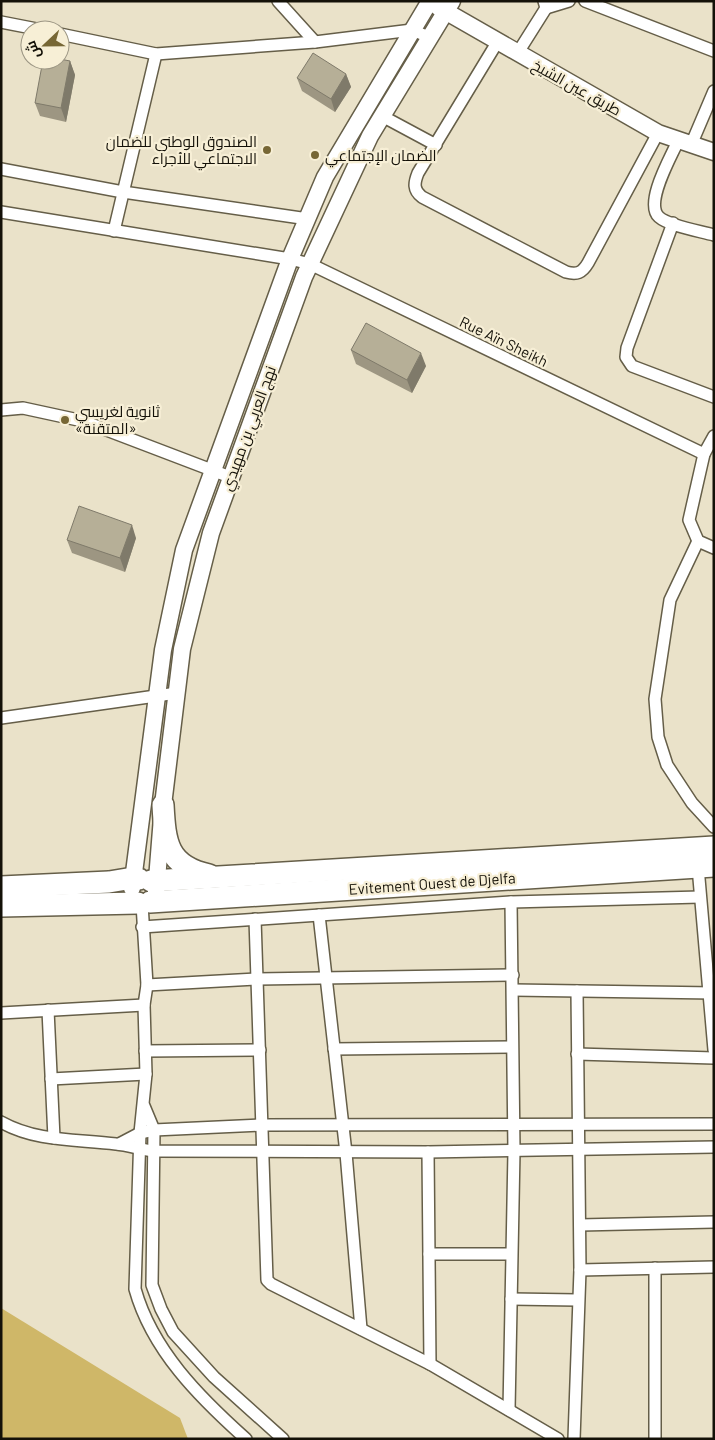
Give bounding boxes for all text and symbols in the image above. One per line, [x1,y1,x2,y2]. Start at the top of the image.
north arrow [20,20,70,70]
text: ش [21,38,45,62]
street label: طريق عين الشيخ [528,55,625,121]
place label: الصندوق الوطني للضمان الاجتماعي للأجراء [106,132,257,171]
marker: الصندوق الوطني للضمان الاجتماعي للأجراء [261,144,273,156]
place label: الضمان الإجتماعي [325,146,437,168]
marker: الضمان الإجتماعي [309,149,321,161]
street label: Rue Aïn Sheikh [457,312,551,370]
street label: نهج العربي بن مهيدي [217,363,283,494]
place label: ثانوية لغريسي «المتقنة» [75,402,160,437]
marker: ثانوية لغريسي «المتقنة» [59,414,71,426]
street label: Evitement Ouest de Djelfa [348,868,516,898]

